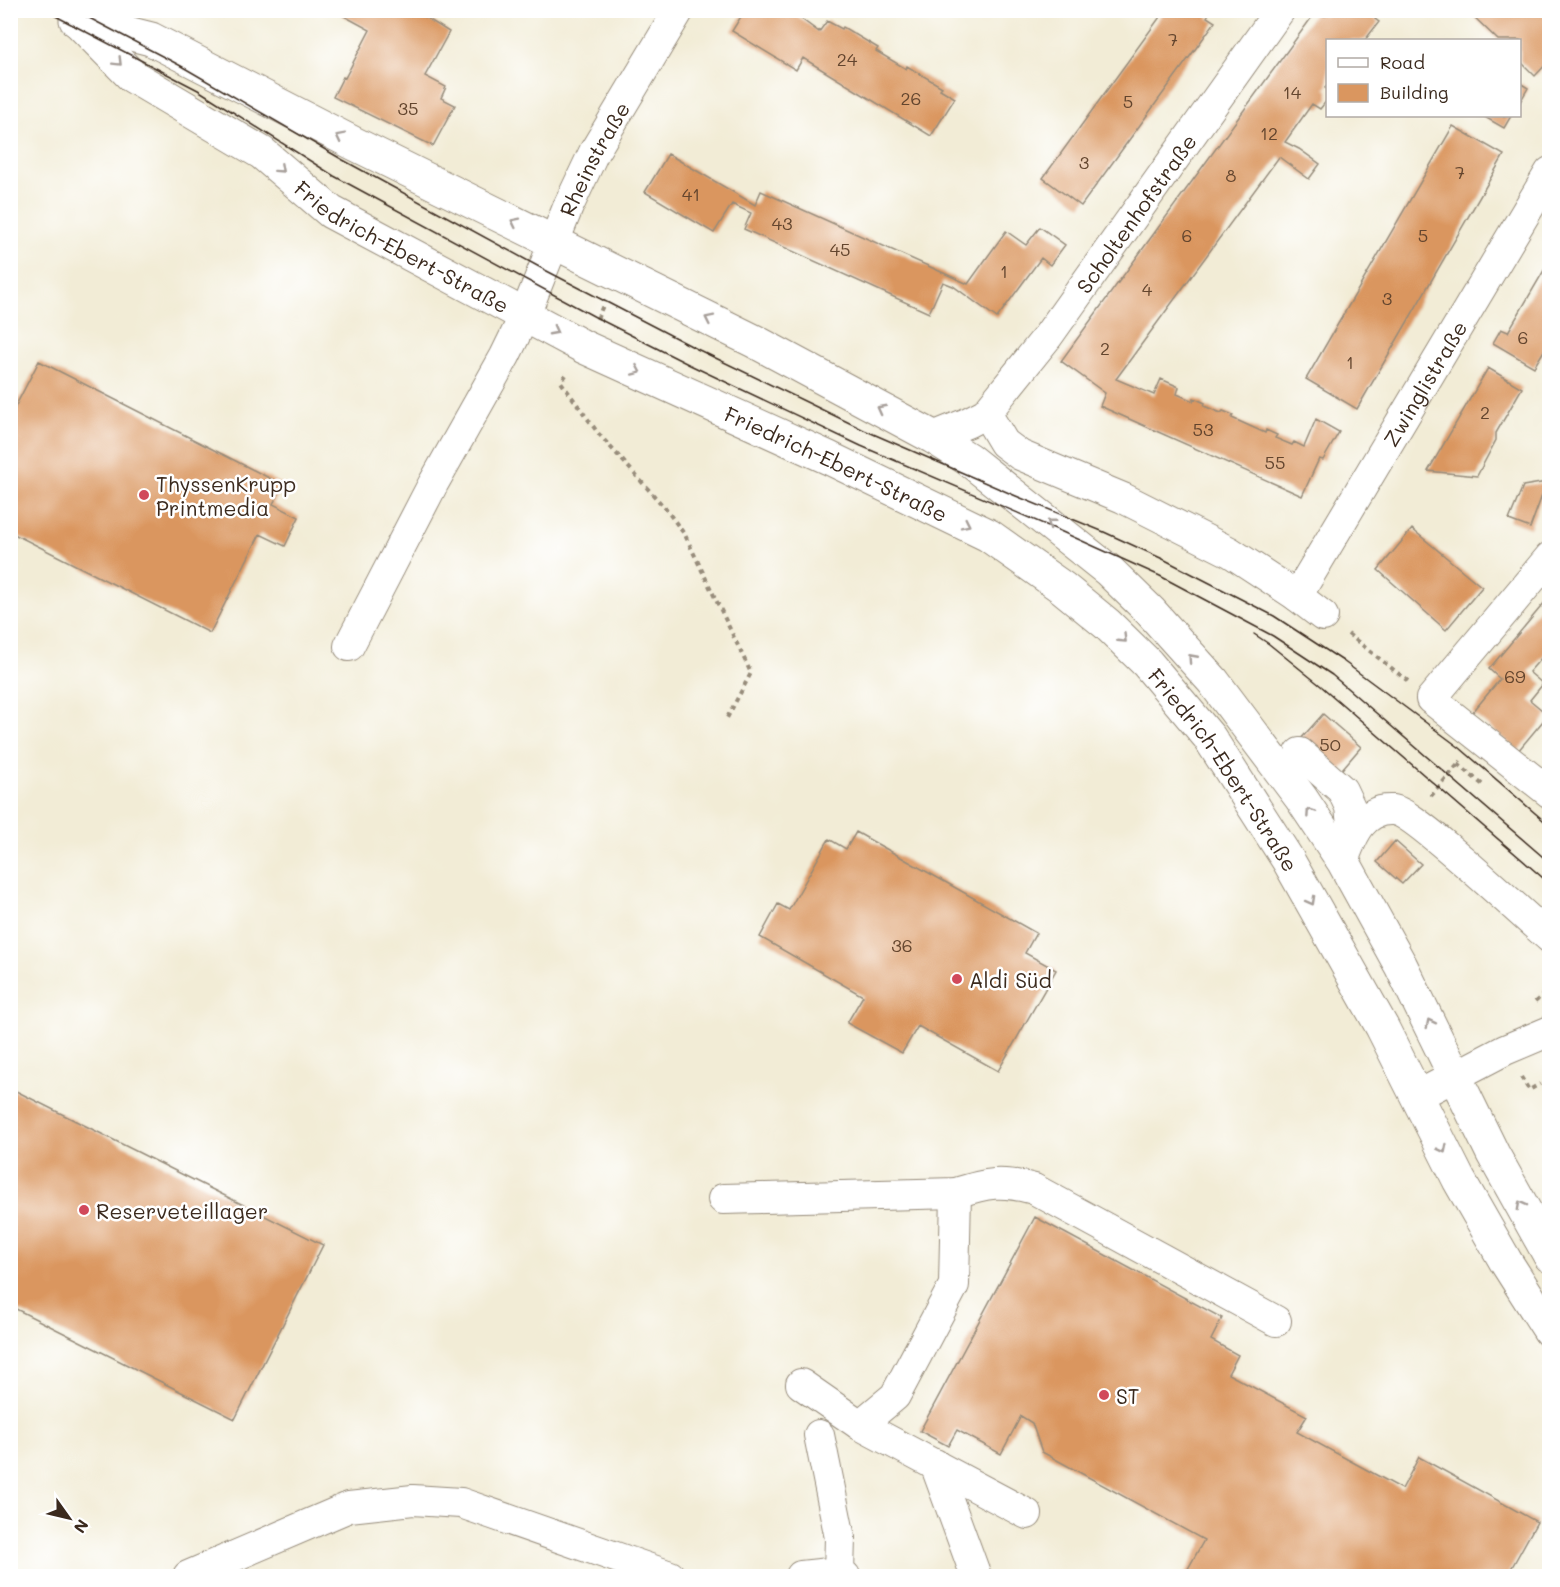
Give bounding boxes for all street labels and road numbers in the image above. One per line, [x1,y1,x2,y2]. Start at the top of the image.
street label: Rheinstraße [552,96,635,220]
street label: Scholtenhofstraße [1070,128,1201,298]
street label: Friedrich-Ebert-Straße [290,174,514,318]
street label: Zwinglistraße [1376,315,1472,451]
street label: Friedrich-Ebert-Straße [721,399,952,527]
street label: Friedrich-Ebert-Straße [1143,662,1305,876]

